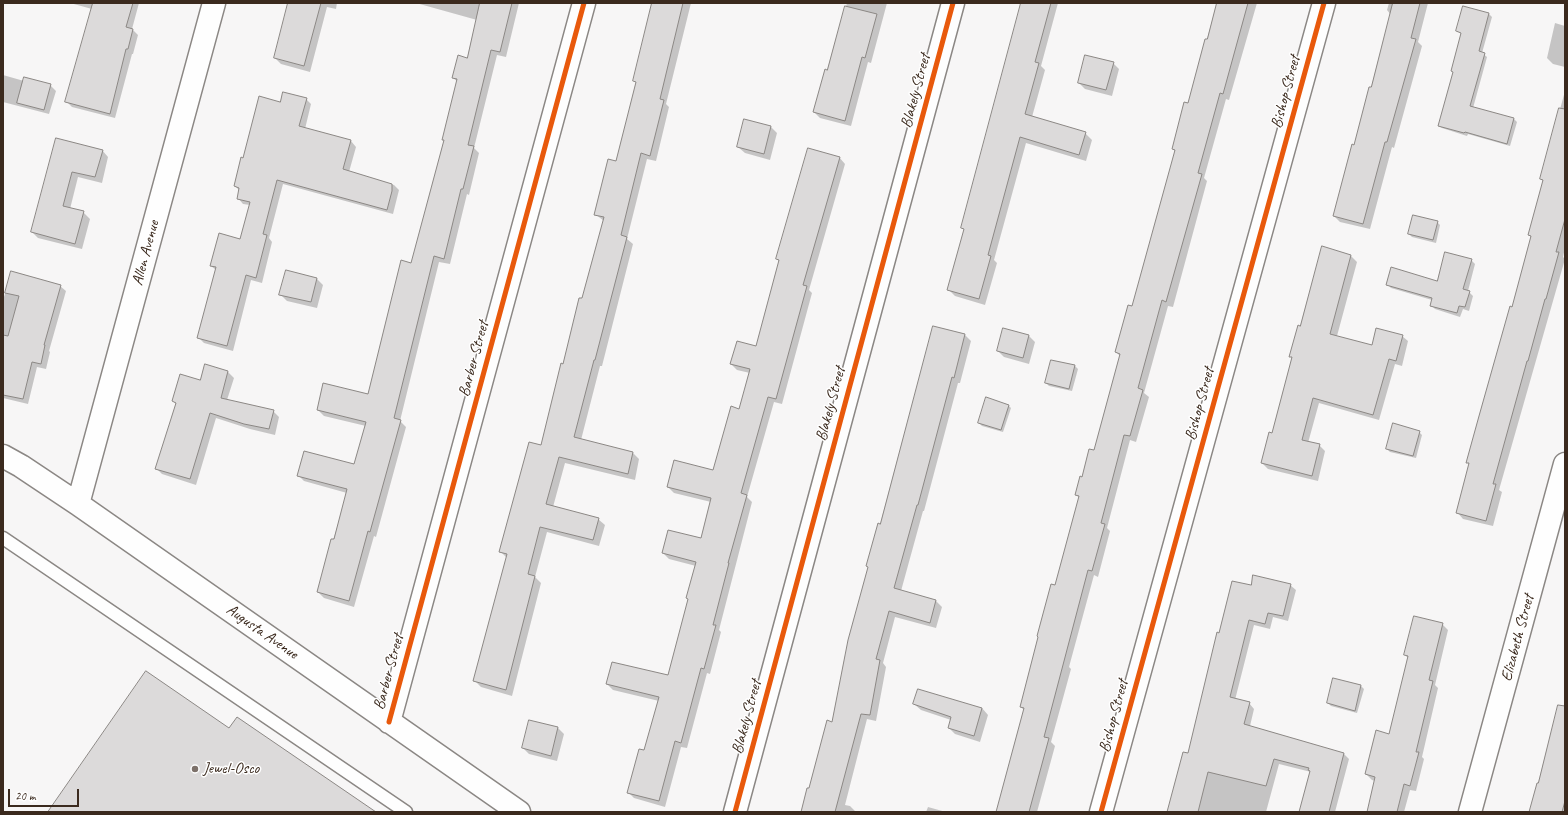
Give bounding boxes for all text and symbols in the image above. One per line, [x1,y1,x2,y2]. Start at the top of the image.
street label: Blakely Street [897,52,935,130]
street label: Bishop Street [1267,53,1305,131]
street label: Allen Avenue [128,218,164,288]
street label: Barber Street [455,319,493,399]
street label: Blakely Street [812,365,850,443]
street label: Bishop Street [1181,365,1219,443]
street label: Elizabeth Street [1497,593,1539,683]
street label: Augusta Avenue [222,600,302,664]
street label: Barber Street [370,632,408,712]
street label: Bishop Street [1095,677,1133,755]
street label: Blakely Street [728,678,766,756]
place label: Jewel-Osco [203,759,259,779]
marker: Jewel-Osco [190,764,200,774]
scale bar [10,781,81,807]
text: 20 m [15,788,35,804]

